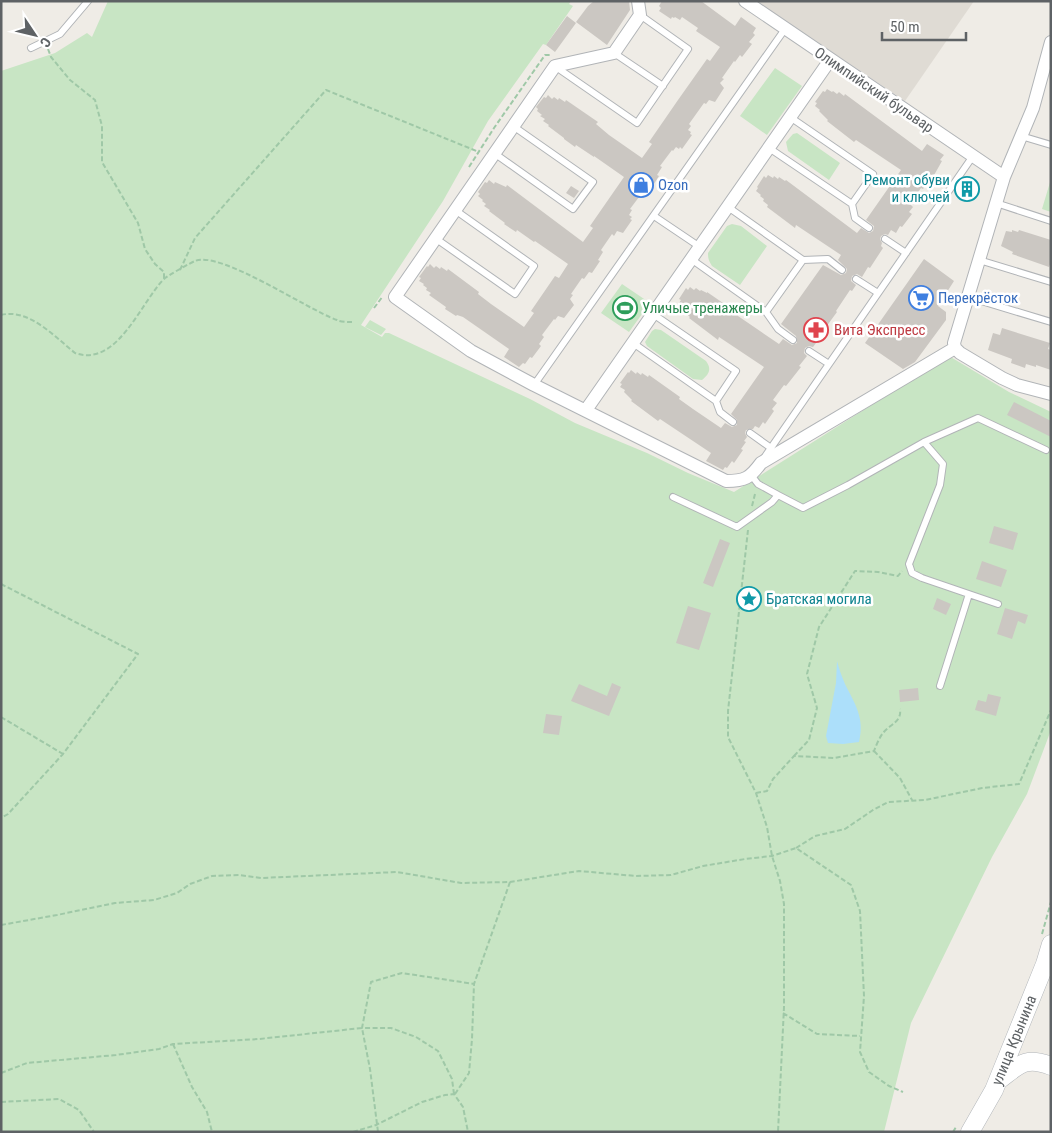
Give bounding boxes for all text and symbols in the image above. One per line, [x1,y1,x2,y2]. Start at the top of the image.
north arrow [10,10,60,60]
scale bar [882,10,966,42]
text: 50 m [890,18,920,36]
text: С [37,35,54,50]
street label: Олимпийский бульвар [811,43,937,137]
place label: Ремонт обуви и ключей [864,171,950,206]
shop icon: Ozon [628,172,654,198]
place label: Ozon [658,176,688,194]
building icon: Ремонт обуви и ключей [954,176,980,202]
supermarket icon: Перекрёсток [908,285,934,311]
place label: Перекрёсток [938,289,1018,307]
sports icon: Уличые тренажеры [612,295,638,321]
place label: Уличые тренажеры [642,299,763,317]
pharmacy icon: Вита Экспресс [803,317,829,343]
place label: Вита Экспресс [834,321,926,339]
place icon: Братская могила [736,586,762,612]
place label: Братская могила [766,590,872,608]
street label: улица Крынина [988,993,1040,1088]

